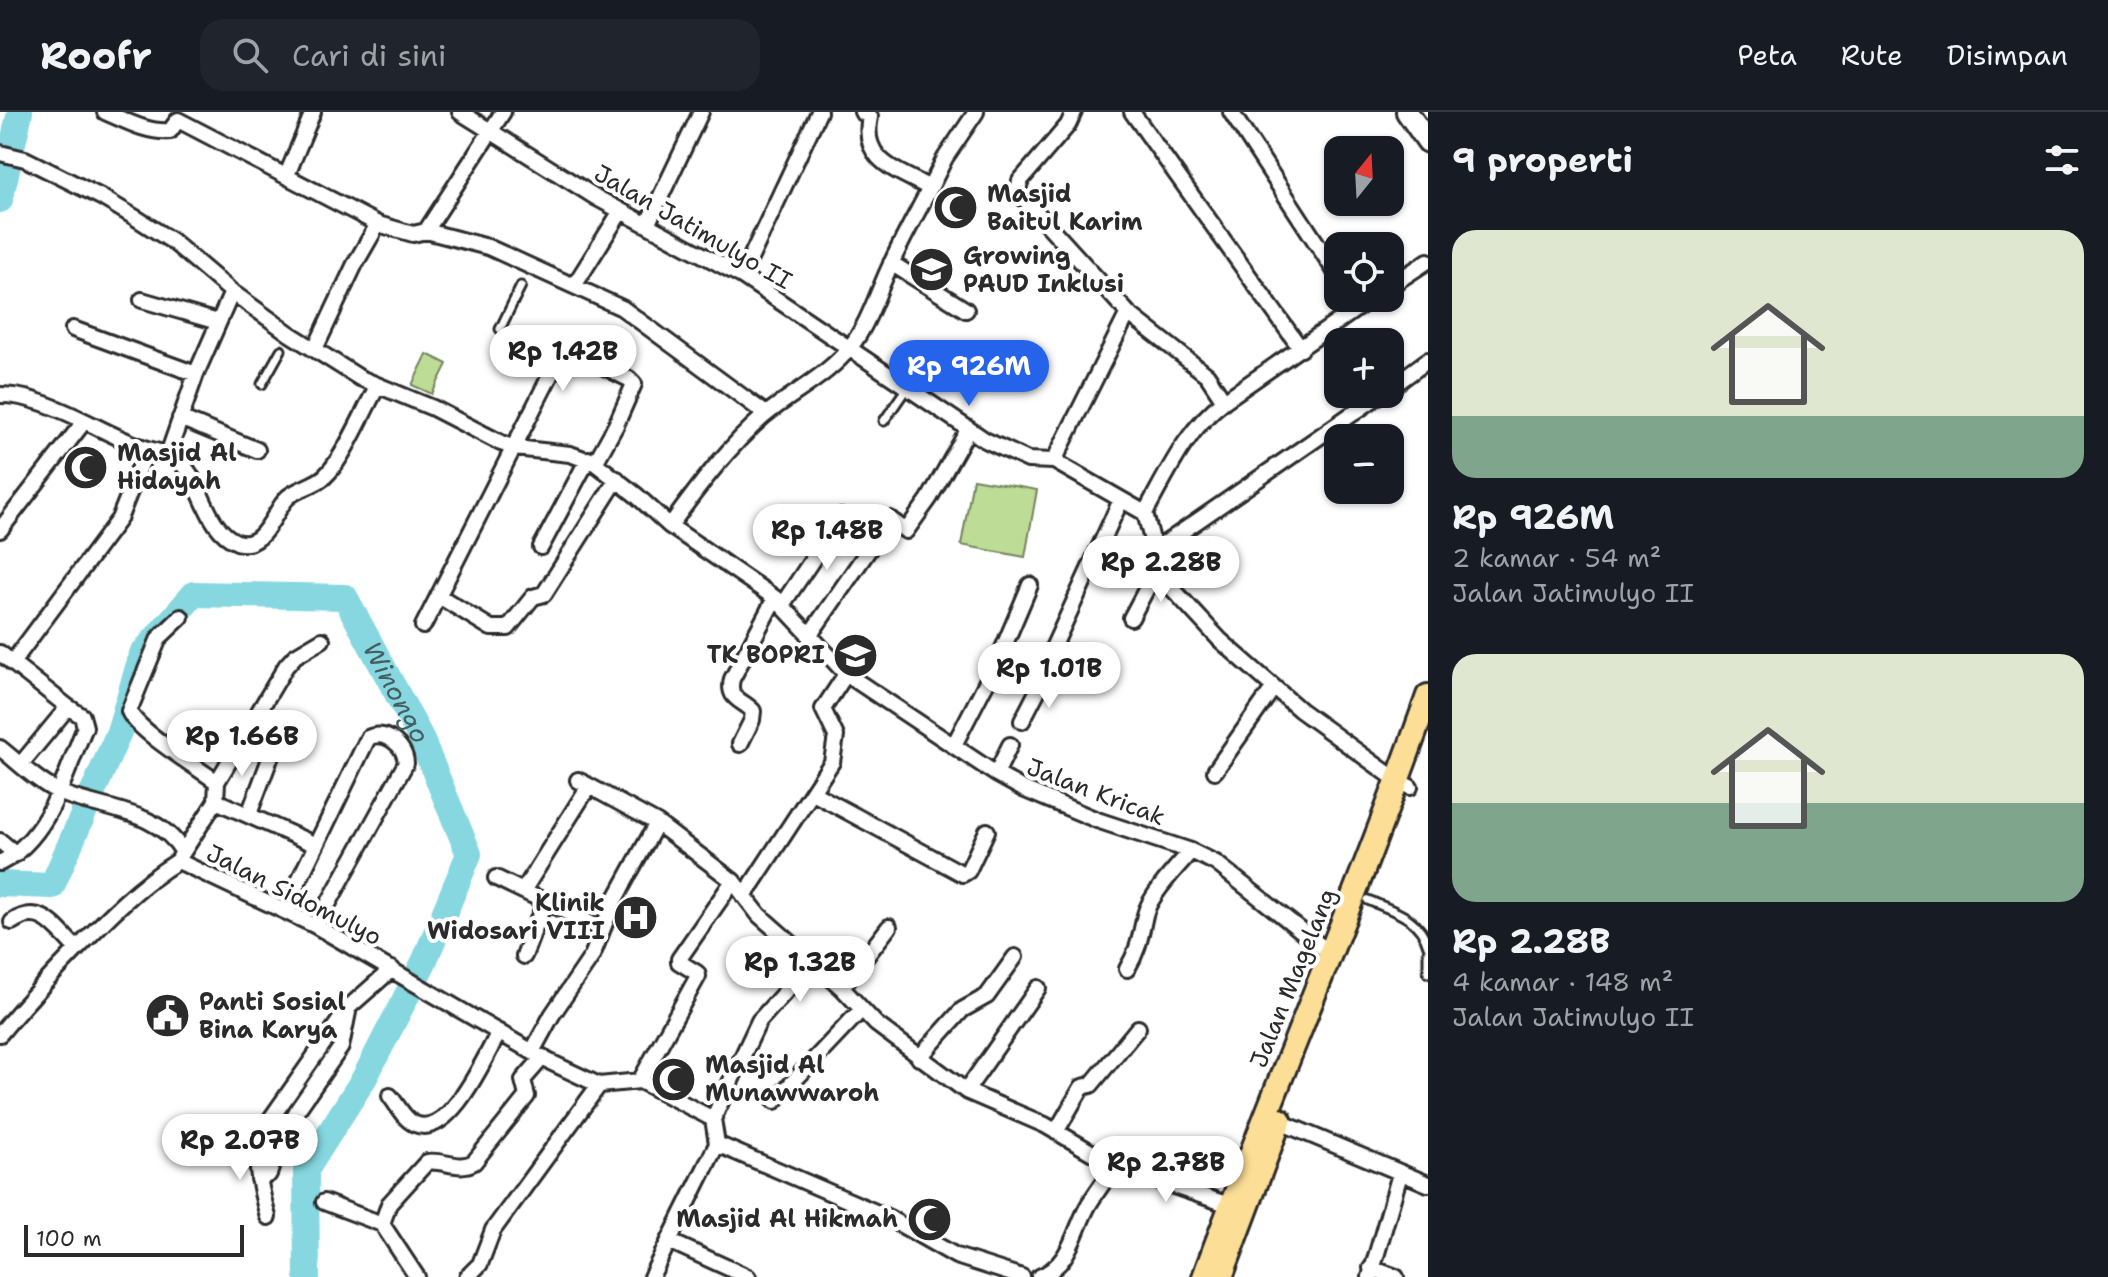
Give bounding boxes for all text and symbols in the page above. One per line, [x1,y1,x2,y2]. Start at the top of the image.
search box [200,19,760,91]
text: Roofr [40,30,152,81]
icon: search [228,33,272,77]
text: Cari di sini [292,35,446,76]
text: Peta [1737,36,1797,74]
text: Rute [1841,36,1903,74]
text: Disimpan [1947,36,2068,74]
north arrow [1324,136,1404,216]
map controls [1324,136,1404,504]
text: 9 properti [1452,137,1633,183]
icon: filters [2040,138,2084,182]
street label: Jalan Jatimulyo II [588,157,798,297]
place label: Masjid Baitul Karim [987,178,1143,238]
mosque icon: Masjid Baitul Karim [932,184,980,232]
button: locate [1324,232,1404,312]
place label: Growing PAUD Inklusi [963,240,1124,300]
school or university icon: Growing PAUD Inklusi [908,246,956,294]
icon: home [1696,282,1840,426]
pin: Rp 1.42B [480,325,646,393]
button: + [1324,328,1404,408]
text: Rp 1.42B [508,333,618,368]
pin: Rp 926M [895,340,1043,408]
text: Rp 926M [907,348,1031,383]
button: − [1324,424,1404,504]
place label: Masjid Al Hidayah [117,437,237,497]
mosque icon: Masjid Al Hidayah [62,443,110,491]
text: Rp 926M [1452,494,1614,540]
pin: Rp 1.48B [744,504,910,572]
text: Rp 1.48B [771,512,883,547]
pin: Rp 2.28B [1078,536,1244,604]
text: 2 kamar · 54 m² [1452,540,1662,575]
text: Rp 2.28B [1100,544,1222,579]
text: Jalan Jatimulyo II [1452,575,1694,610]
school or university icon: TK BOPRI [832,631,880,679]
water label: Winongo [355,635,439,749]
place label: TK BOPRI [707,639,825,671]
pin: Rp 1.01B [966,642,1132,710]
text: Rp 1.01B [996,650,1102,685]
icon: home [1696,706,1840,850]
pin: Rp 1.66B [159,710,325,778]
text: Rp 1.66B [185,718,299,753]
street label: Jalan Kricak [1022,751,1170,833]
street label: Jalan Sidomulyo [201,837,387,953]
street label: Jalan Magelang [1242,884,1344,1072]
place label: Klinik Widosari VIII [427,887,605,947]
hospital icon: Klinik Widosari VIII [612,893,660,941]
text: Rp 2.28B [1452,918,1611,964]
pin: Rp 1.32B [717,936,883,1004]
text: Rp 1.32B [744,944,856,979]
text: 4 kamar · 148 m² [1452,964,1674,999]
place label: Panti Sosial Bina Karya [199,986,346,1046]
public building icon: Panti Sosial Bina Karya [144,992,192,1040]
text: Jalan Jatimulyo II [1452,999,1694,1034]
place label: Masjid Al Munawwaroh [705,1049,879,1109]
mosque icon: Masjid Al Munawwaroh [650,1055,698,1103]
pin: Rp 2.07B [157,1114,323,1182]
text: Rp 2.07B [180,1122,300,1157]
pin: Rp 2.78B [1083,1136,1249,1204]
text: Rp 2.78B [1107,1144,1225,1179]
mosque icon: Masjid Al Hikmah [905,1195,953,1243]
place label: Masjid Al Hikmah [676,1203,898,1235]
scale bar [24,1221,244,1257]
text: 100 m [36,1224,102,1253]

